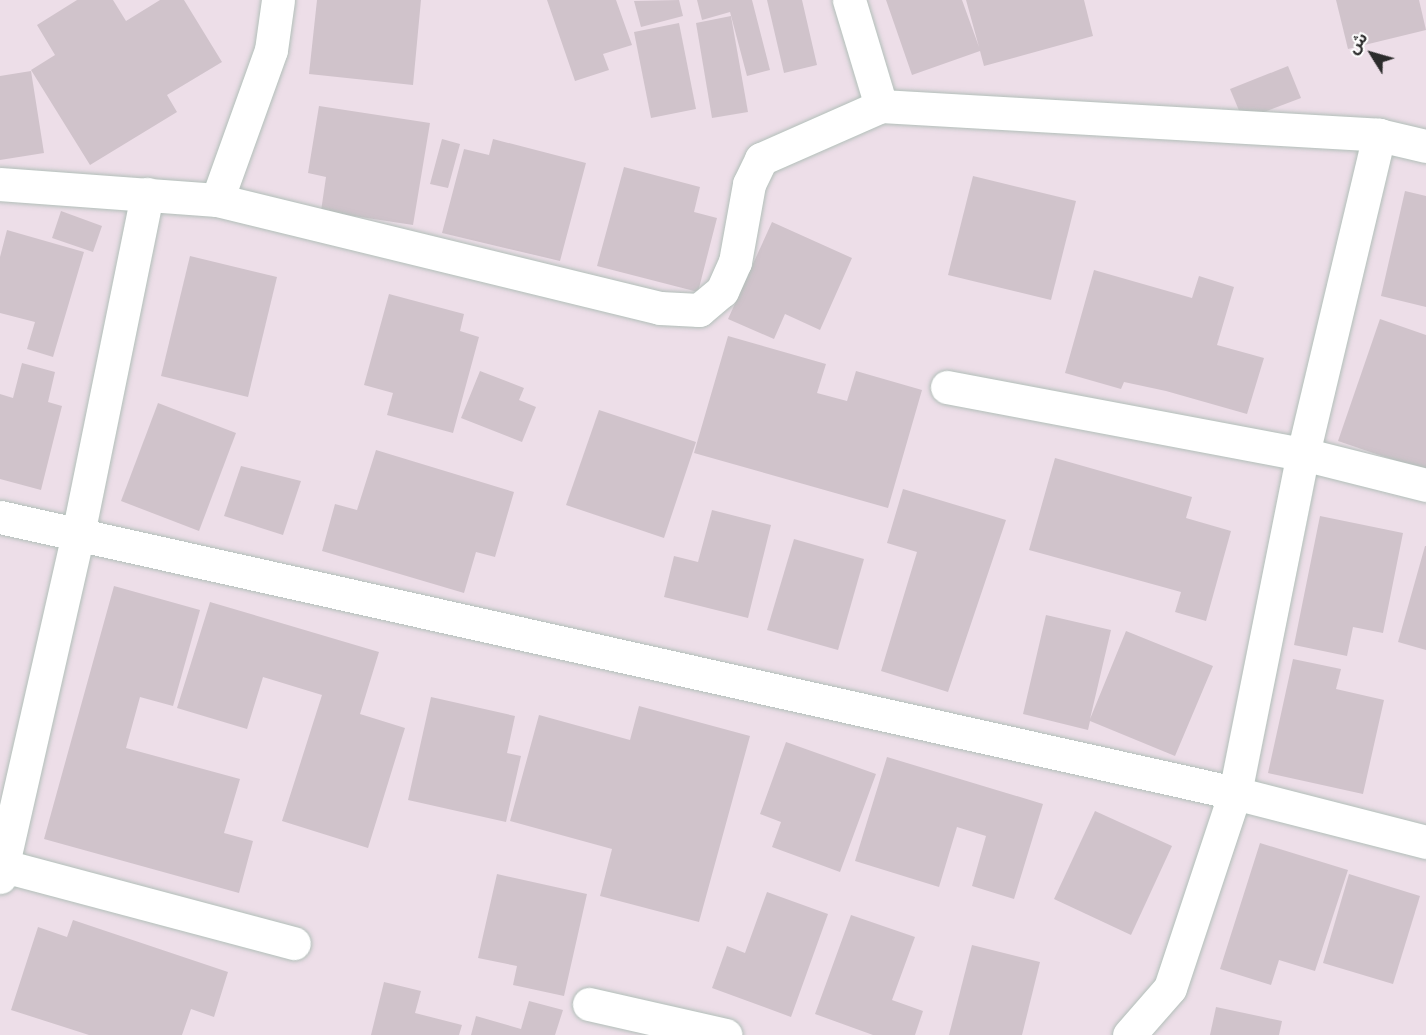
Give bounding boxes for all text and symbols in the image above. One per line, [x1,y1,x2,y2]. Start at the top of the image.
north arrow [1342,24,1402,84]
text: ش [1344,29,1371,57]

